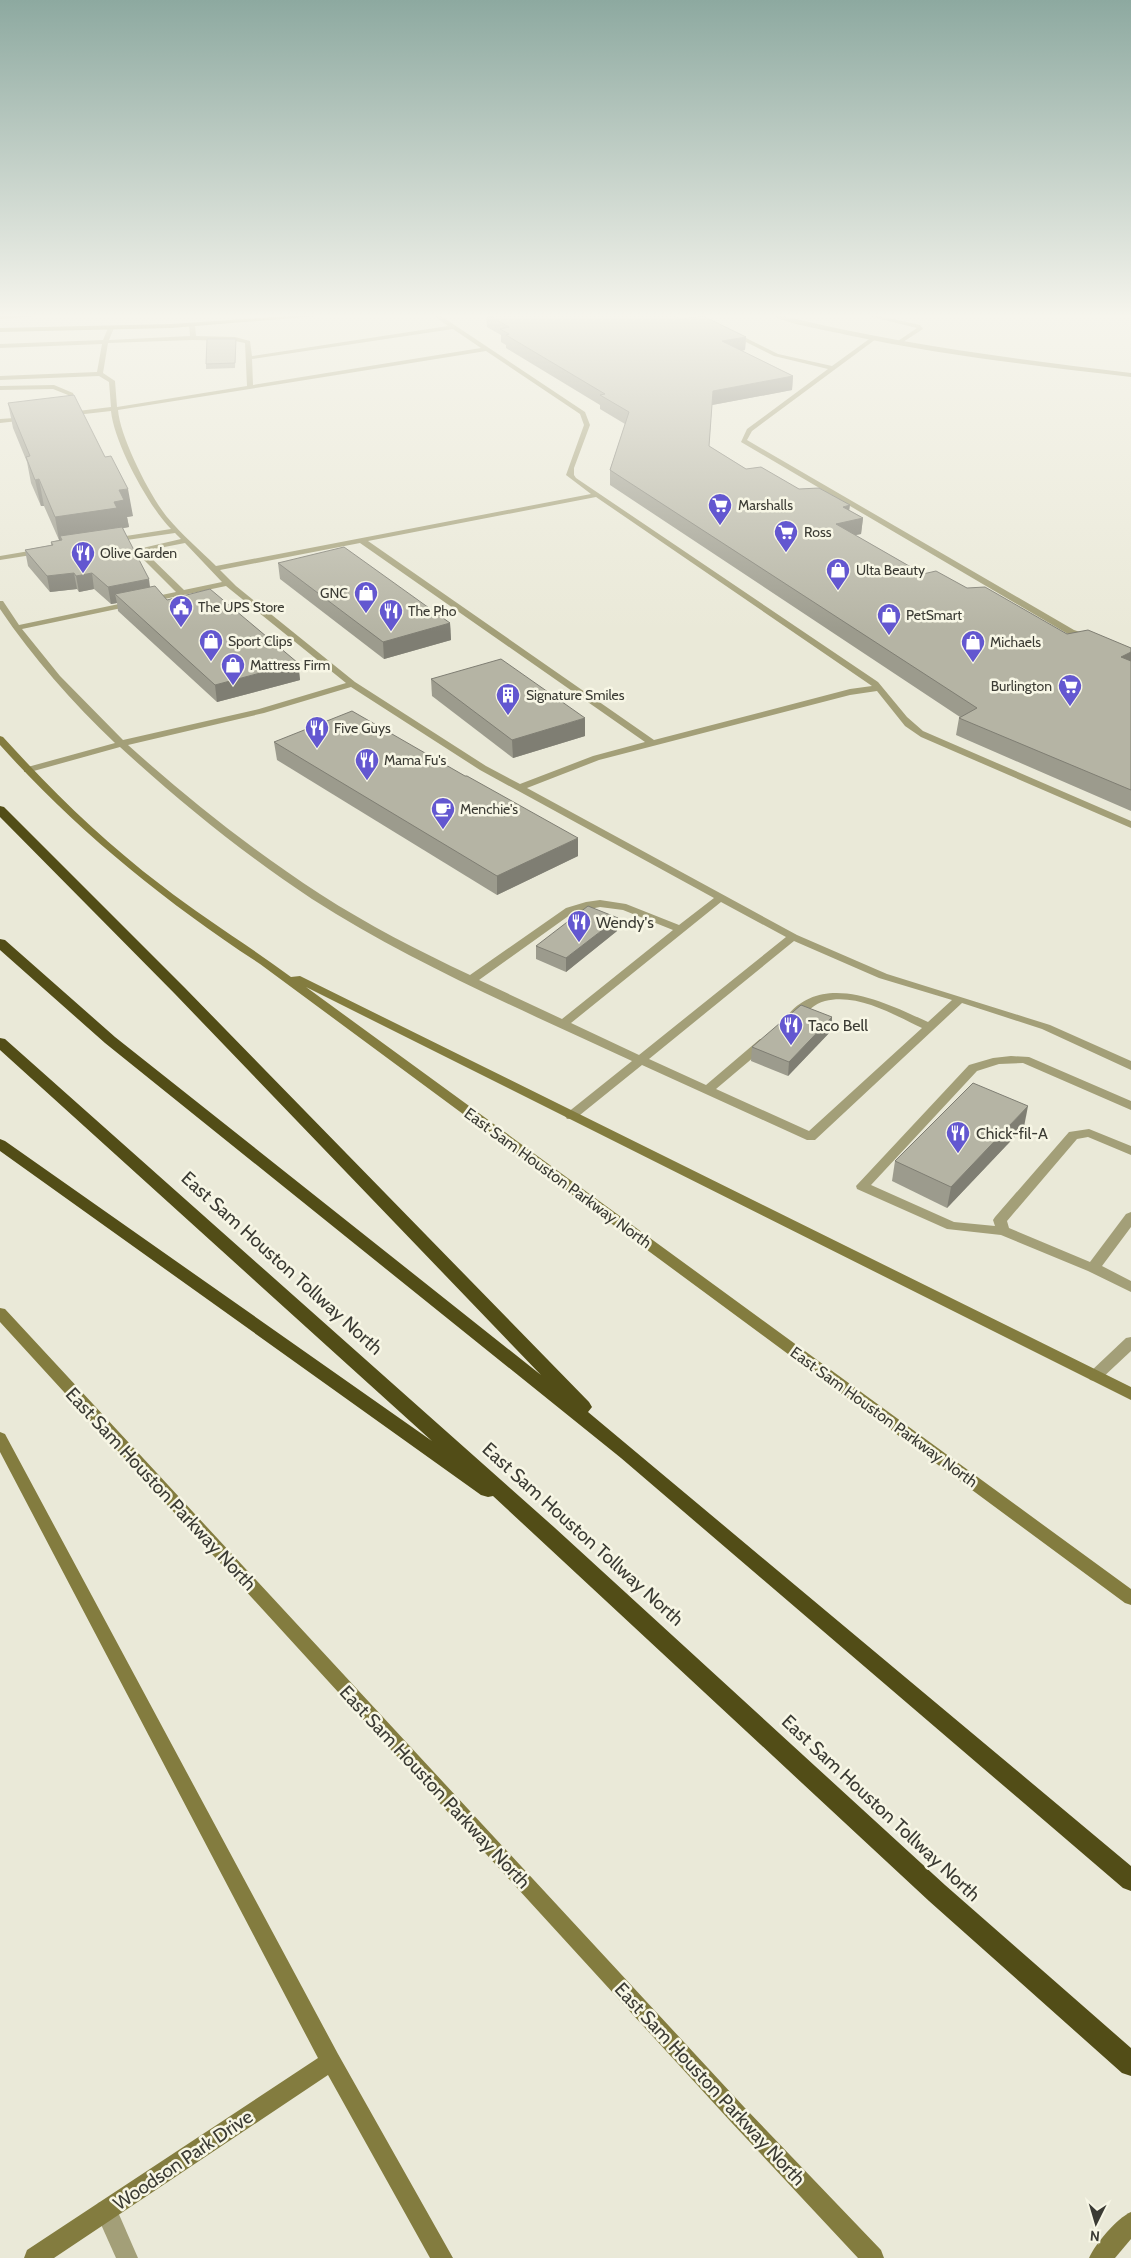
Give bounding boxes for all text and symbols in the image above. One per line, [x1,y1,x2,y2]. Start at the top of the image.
supermarket icon: Marshalls [707,492,733,526]
place label: Marshalls [738,496,793,514]
supermarket icon: Ross [773,519,799,553]
place label: Ross [804,523,832,541]
restaurant icon: Olive Garden [70,540,96,574]
place label: Olive Garden [100,544,177,562]
shop icon: Ulta Beauty [825,557,851,591]
place label: Ulta Beauty [856,561,925,579]
shop icon: GNC [353,580,379,614]
place label: GNC [320,584,348,602]
public building icon: The UPS Store [168,594,194,628]
place label: The UPS Store [198,598,285,616]
restaurant icon: The Pho [378,598,404,632]
place label: The Pho [408,602,457,620]
shop icon: PetSmart [876,602,902,636]
place label: PetSmart [906,606,962,624]
shop icon: Sport Clips [198,628,224,662]
shop icon: Michaels [960,629,986,663]
place label: Sport Clips [228,632,293,650]
place label: Michaels [990,633,1041,651]
shop icon: Mattress Firm [220,652,246,686]
place label: Mattress Firm [250,656,330,674]
supermarket icon: Burlington [1057,673,1083,707]
place label: Burlington [991,677,1052,695]
building icon: Signature Smiles [495,682,521,716]
place label: Signature Smiles [526,686,625,704]
restaurant icon: Five Guys [304,715,330,749]
place label: Five Guys [334,719,391,737]
restaurant icon: Mama Fu's [354,747,380,781]
place label: Mama Fu's [384,751,447,769]
cafe icon: Menchie's [430,796,456,830]
place label: Menchie's [460,800,518,818]
restaurant icon: Wendy's [566,909,592,943]
place label: Wendy's [596,913,654,932]
restaurant icon: Taco Bell [778,1012,804,1046]
place label: Taco Bell [808,1016,868,1035]
street label: East Sam Houston Parkway North [461,1104,655,1252]
restaurant icon: Chick-fil-A [945,1120,971,1154]
place label: Chick-fil-A [976,1124,1048,1143]
street label: East Sam Houston Tollway North [177,1166,387,1360]
street label: East Sam Houston Parkway North [787,1343,981,1491]
street label: East Sam Houston Parkway North [61,1383,261,1595]
street label: East Sam Houston Tollway North [478,1437,688,1631]
street label: East Sam Houston Parkway North [335,1681,535,1893]
street label: East Sam Houston Tollway North [777,1710,985,1906]
street label: East Sam Houston Parkway North [610,1978,810,2190]
street label: Woodson Park Drive [109,2105,257,2215]
north arrow [1071,2198,1121,2248]
text: N [1089,2227,1101,2245]

